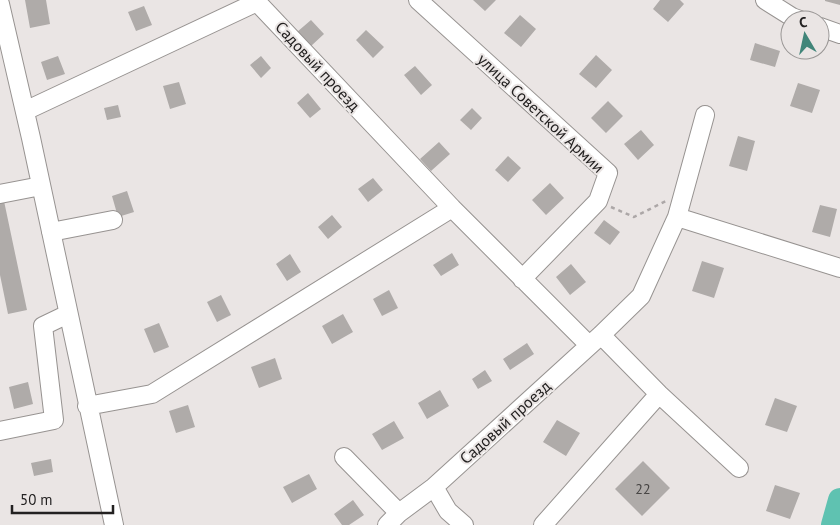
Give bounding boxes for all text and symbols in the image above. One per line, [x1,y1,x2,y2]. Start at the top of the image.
north arrow [780,10,830,60]
text: С [798,13,808,32]
street label: Садовый проезд [271,17,365,115]
street label: улица Советской Армии [474,49,608,177]
street label: Садовый проезд [455,376,555,468]
house number: 22 [635,480,651,498]
scale bar [12,482,114,514]
text: 50 m [20,490,53,509]

